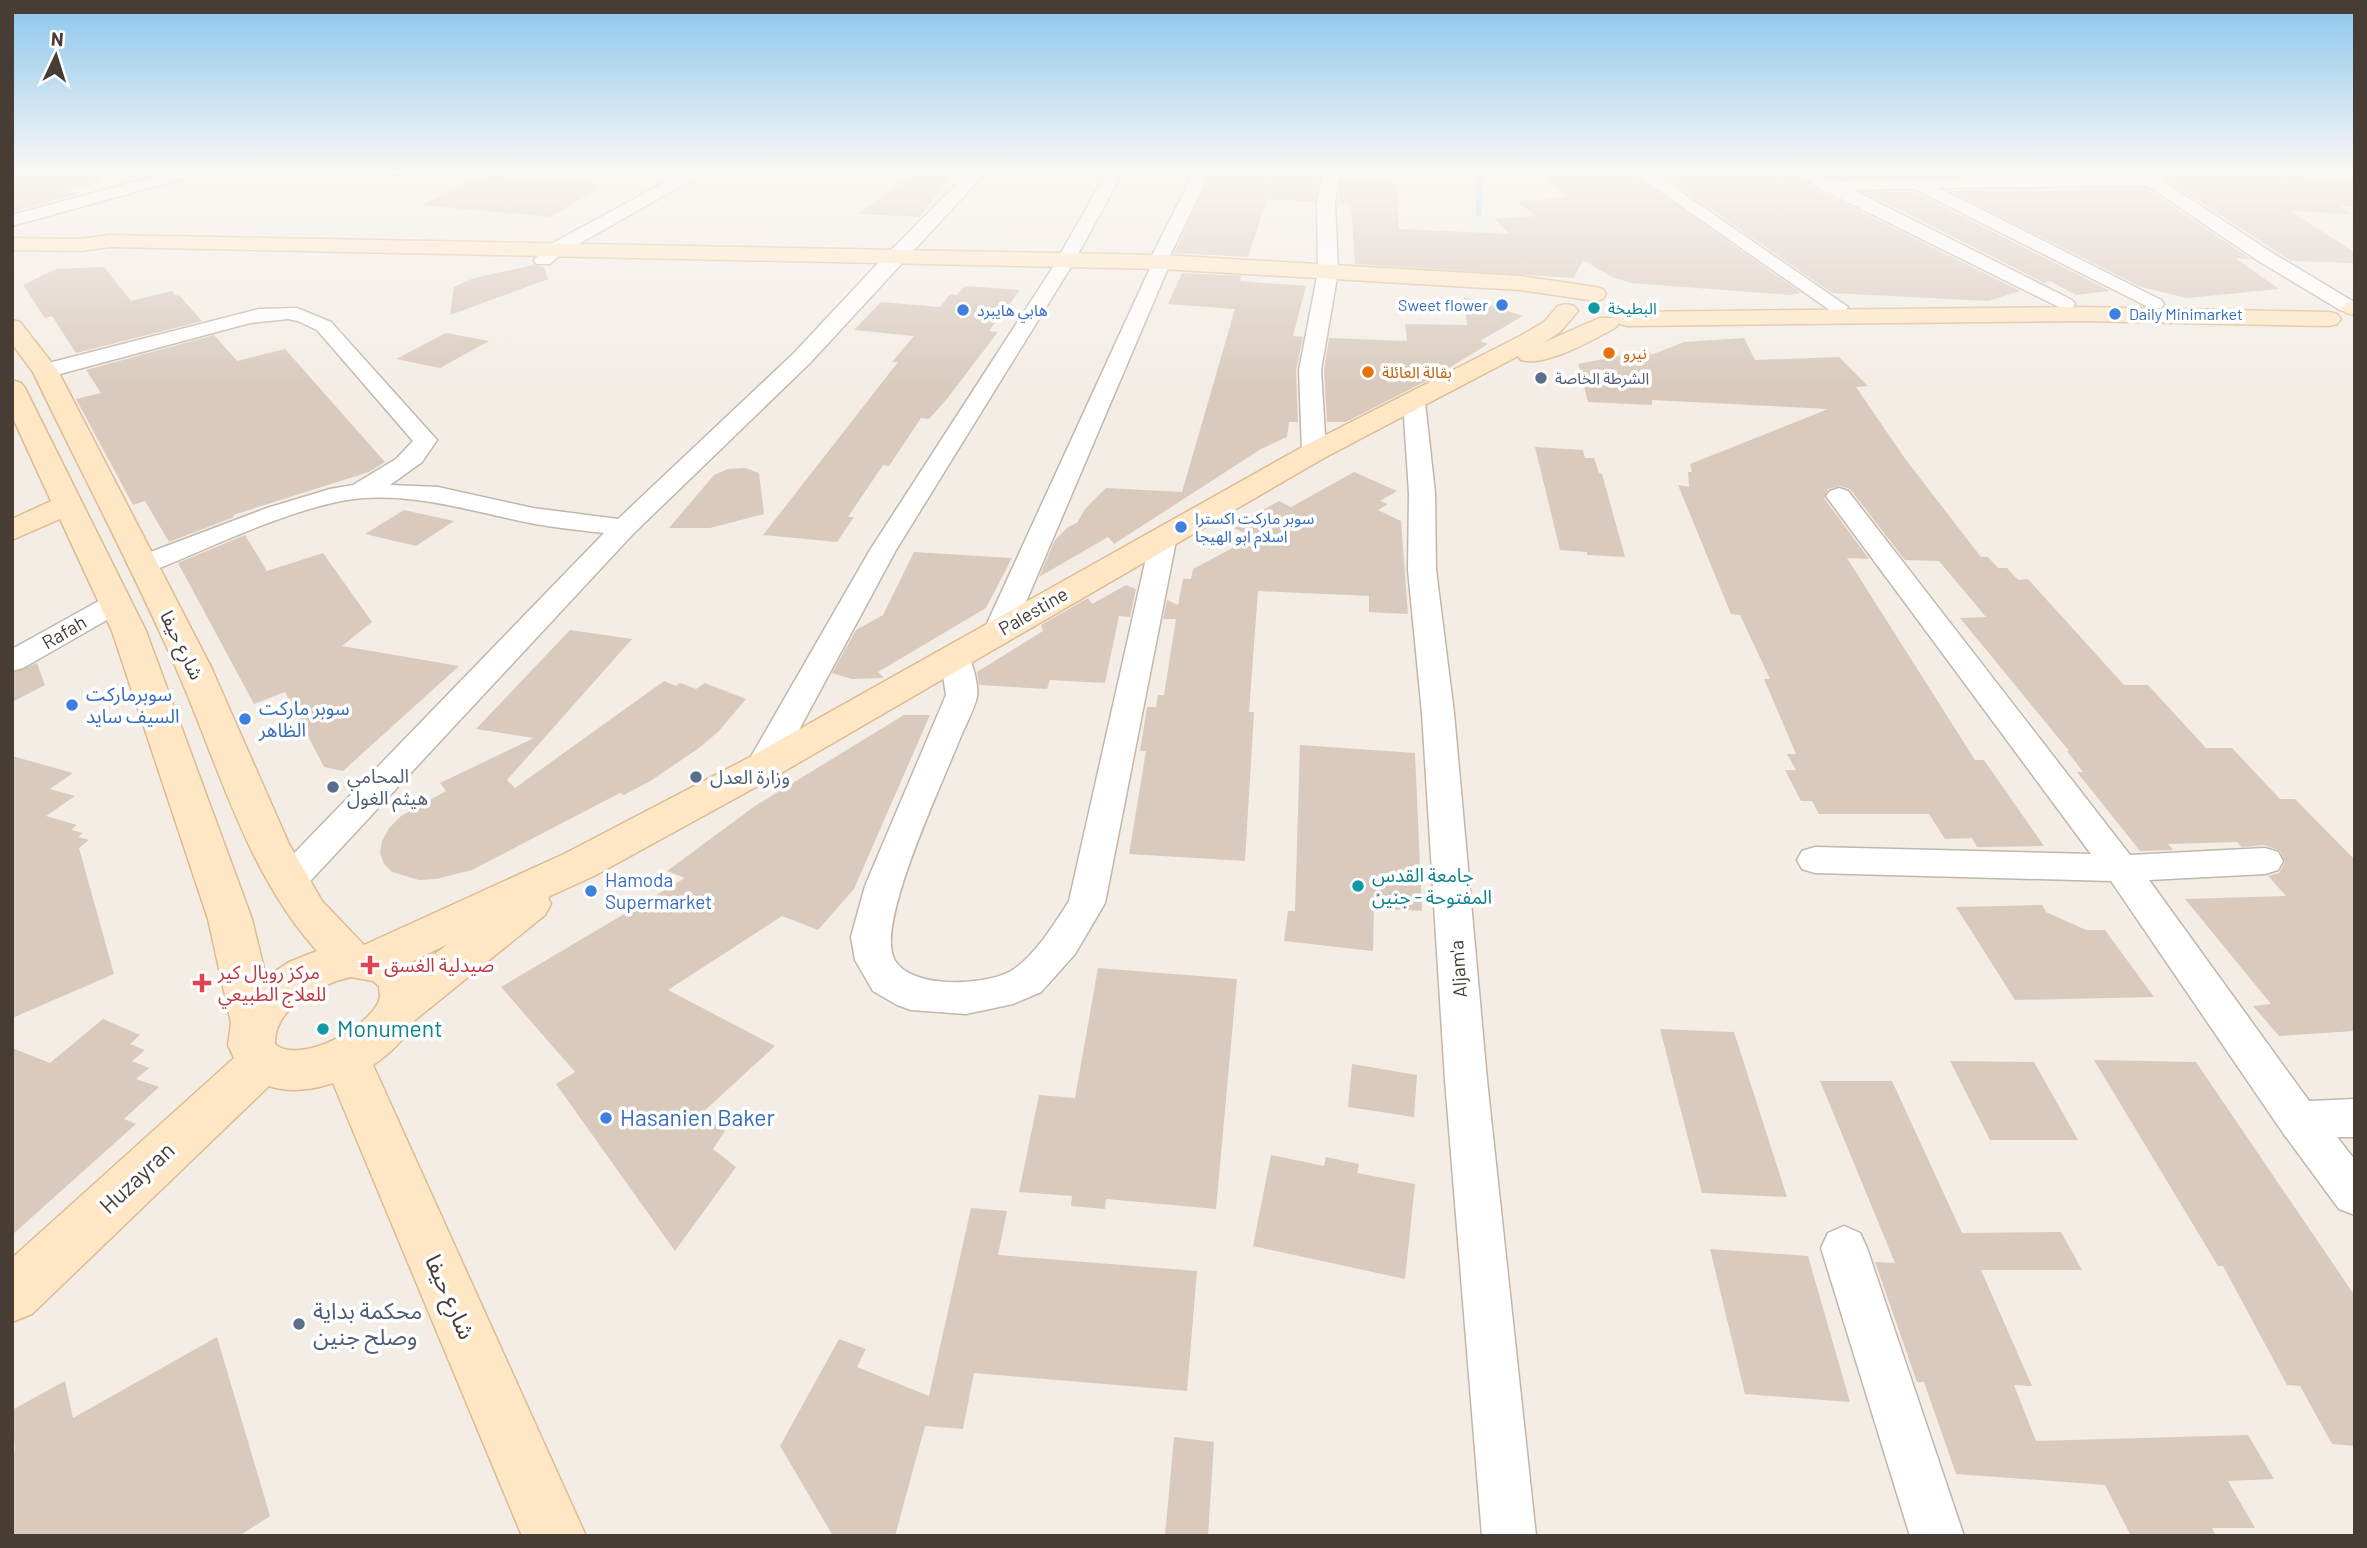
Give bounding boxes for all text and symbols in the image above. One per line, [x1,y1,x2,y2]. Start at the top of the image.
north arrow [21,21,91,91]
text: N [50,27,64,50]
place label: Sweet flower [1398,295,1488,314]
marker: Sweet flower [1494,297,1510,313]
place label: البطيخة [1608,298,1657,317]
place label: هابي هايبرد [977,300,1048,323]
marker: البطيخة [1586,300,1602,316]
marker: هابي هايبرد [955,302,971,318]
place label: Daily Minimarket [2129,304,2243,323]
marker: Daily Minimarket [2107,306,2123,322]
place label: نيرو [1623,343,1647,363]
marker: نيرو [1601,345,1617,361]
place label: بقالة العائلة [1382,362,1452,381]
marker: بقالة العائلة [1360,364,1376,380]
place label: الشرطة الخاصة [1555,368,1649,388]
marker: الشرطة الخاصة [1533,370,1549,386]
place label: سوبر ماركت اكسترا اسلام ابو الهيجا [1195,508,1314,549]
marker: سوبر ماركت اكسترا اسلام ابو الهيجا [1173,519,1189,535]
street label: Palestine [994,582,1072,640]
street label: شارع حيفا [153,606,209,684]
street label: Rafah [37,610,90,653]
place label: سوبرماركت السيف سايد [86,682,180,727]
place label: سوبر ماركت الظاهر [258,696,350,742]
marker: سوبرماركت السيف سايد [64,697,80,713]
marker: سوبر ماركت الظاهر [237,711,253,727]
place label: المحامي هيثم الغول [347,764,428,813]
place label: وزارة العدل [710,765,790,789]
marker: وزارة العدل [688,769,704,785]
marker: المحامي هيثم الغول [325,779,341,795]
place label: جامعة القدس المفتوحة - جنين [1372,863,1492,909]
place label: Hamoda Supermarket [605,868,712,913]
marker: جامعة القدس المفتوحة - جنين [1350,878,1366,894]
marker: Hamoda Supermarket [583,883,599,899]
street label: Aljam'a [1444,940,1471,999]
place label: صيدلية الغسق [384,953,494,977]
marker: صيدلية الغسق [362,957,378,973]
place label: مركز رويال كير للعلاج الطبيعي [217,960,326,1009]
marker: مركز رويال كير للعلاج الطبيعي [192,973,212,993]
place label: Monument [337,1014,443,1042]
marker: Monument [315,1021,331,1037]
place label: Hasanien Baker [620,1103,776,1131]
marker: Hasanien Baker [598,1110,614,1126]
street label: Huzayran [93,1136,180,1219]
street label: شارع حيفا [416,1250,482,1345]
place label: محكمة بداية وصلح جنين [313,1296,422,1354]
marker: محكمة بداية وصلح جنين [291,1316,307,1332]

